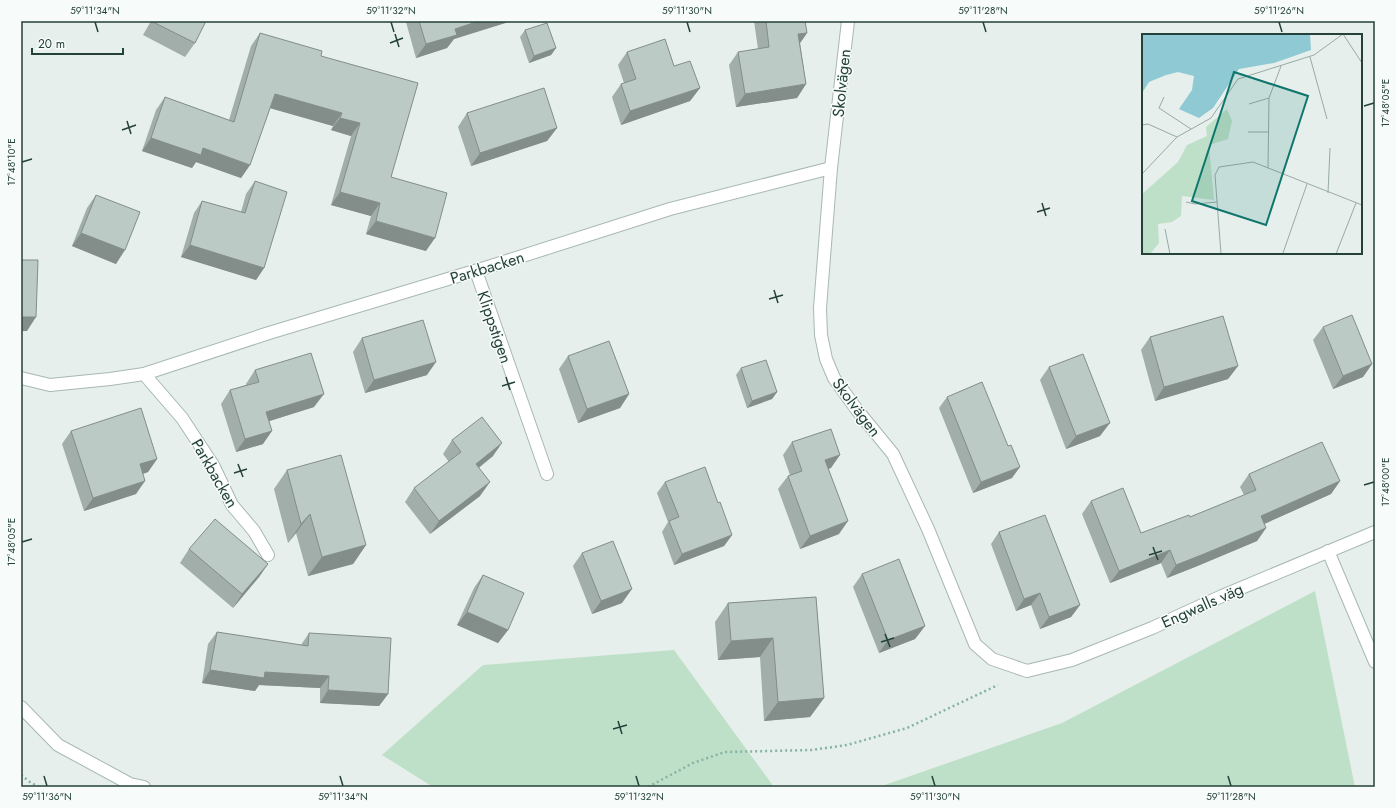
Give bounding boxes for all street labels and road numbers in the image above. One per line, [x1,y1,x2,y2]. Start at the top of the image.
street label: Skolvägen [826,48,857,118]
street label: Parkbacken [447,245,527,290]
street label: Klippstigen [471,288,518,367]
street label: Skolvägen [827,373,886,442]
street label: Parkbacken [186,434,244,512]
street label: Engwalls väg [1158,577,1247,634]

